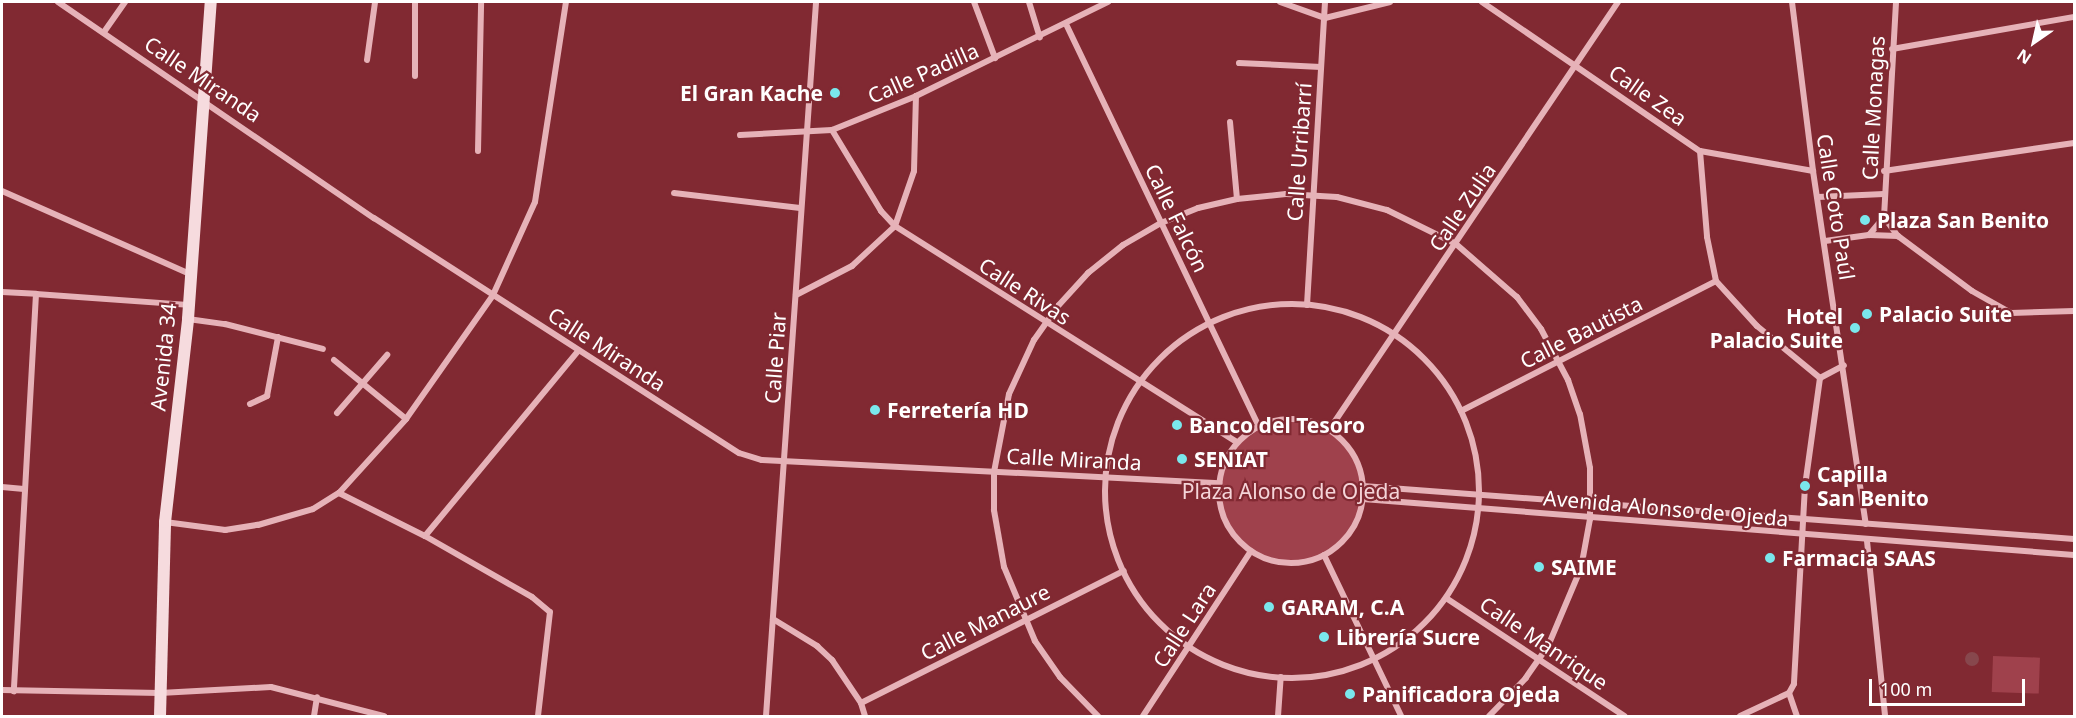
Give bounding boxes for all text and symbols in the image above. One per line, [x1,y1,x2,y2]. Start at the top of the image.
north arrow [2004,12,2064,72]
street label: Calle Miranda [140,31,266,127]
street label: Calle Monagas [1857,35,1889,181]
street label: Calle Padilla [864,37,982,109]
text: N [2012,44,2035,70]
street label: Calle Zea [1604,59,1692,131]
place label: El Gran Kache [680,80,823,106]
street label: Calle Urribarrí [1282,82,1316,222]
marker: El Gran Kache [828,86,842,100]
street label: Calle Coto Paúl [1812,132,1860,282]
street label: Calle Zulia [1423,158,1501,256]
street label: Calle Falcón [1140,160,1214,276]
place label: Plaza San Benito [1877,207,2049,233]
marker: Plaza San Benito [1858,213,1872,227]
street label: Calle Rivas [974,252,1076,330]
street label: Calle Bautista [1516,290,1646,374]
place label: Palacio Suite [1879,301,2012,327]
street label: Avenida 34 [145,302,181,412]
street label: Calle Miranda [543,302,671,396]
place label: Hotel Palacio Suite [1710,303,1843,353]
marker: Palacio Suite [1860,307,1874,321]
street label: Calle Piar [759,311,791,405]
marker: Hotel Palacio Suite [1848,321,1862,335]
place label: Ferretería HD [887,397,1029,423]
marker: Ferretería HD [868,403,882,417]
place label: Banco del Tesoro [1189,412,1365,438]
marker: Banco del Tesoro [1170,418,1184,432]
street label: Calle Miranda [1006,443,1142,475]
place label: SENIAT [1194,446,1268,472]
marker: SENIAT [1175,452,1189,466]
place label: Capilla San Benito [1817,461,1929,511]
park label: Plaza Alonso de Ojeda [1182,478,1400,504]
marker: Capilla San Benito [1798,479,1812,493]
street label: Avenida Alonso de Ojeda [1542,485,1790,531]
place label: Farmacia SAAS [1782,545,1936,571]
marker: Farmacia SAAS [1763,551,1777,565]
place label: SAIME [1551,554,1617,580]
marker: SAIME [1532,560,1546,574]
street label: Calle Lara [1147,578,1221,672]
street label: Calle Manaure [916,579,1054,665]
street label: Calle Manrique [1475,591,1613,695]
place label: GARAM, C.A [1281,594,1404,620]
marker: GARAM, C.A [1262,600,1276,614]
place label: Librería Sucre [1336,624,1480,650]
marker: Librería Sucre [1317,630,1331,644]
scale bar [1872,667,2028,705]
text: 100 m [1880,677,1932,701]
place label: Panificadora Ojeda [1362,681,1560,707]
marker: Panificadora Ojeda [1343,687,1357,701]

